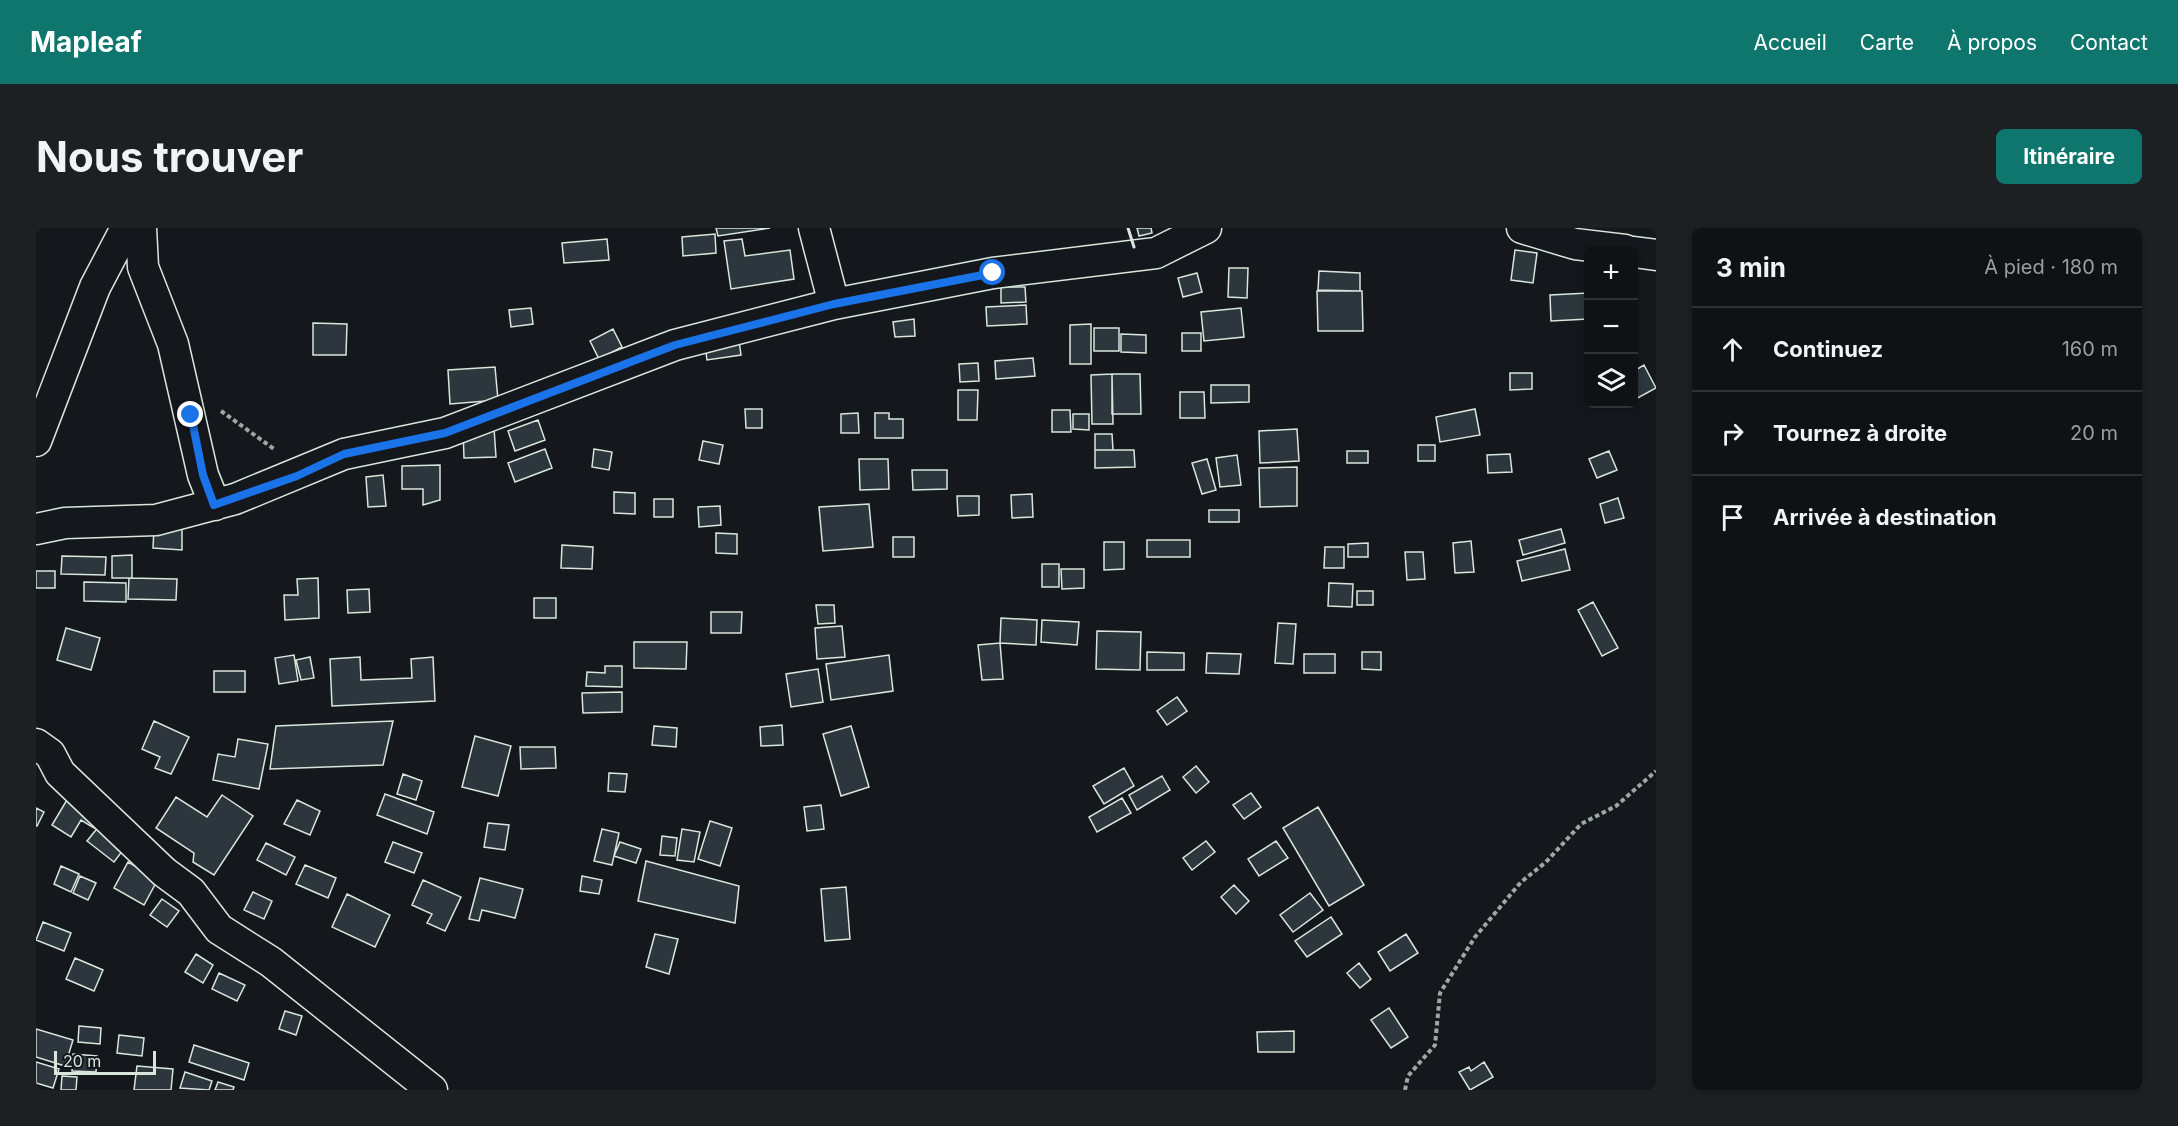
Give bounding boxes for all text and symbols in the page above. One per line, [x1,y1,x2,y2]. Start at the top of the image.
text: Mapleaf [30,25,142,59]
text: Accueil [1753,30,1827,55]
text: Carte [1860,30,1914,55]
text: À propos [1947,30,2037,55]
text: Contact [2070,30,2148,55]
button: Itinéraire [1996,129,2142,184]
text: Nous trouver [36,131,303,182]
map controls [1584,246,1638,408]
button: + [1584,246,1638,300]
text: 3 min [1716,252,1786,283]
text: À pied · 180 m [1984,255,2118,279]
route start [979,259,1005,285]
button: − [1584,300,1638,354]
icon: ahead [1716,333,1749,366]
text: Continuez [1773,336,1883,362]
text: 160 m [2062,337,2118,361]
button: layers [1584,354,1638,408]
route end [177,401,203,427]
icon: right [1716,417,1749,450]
text: Tournez à droite [1773,420,1947,446]
text: 20 m [2070,421,2118,445]
icon: arrive [1716,501,1749,534]
text: Arrivée à destination [1773,504,1997,530]
scale bar [54,1048,156,1076]
text: 20 m [63,1051,101,1071]

